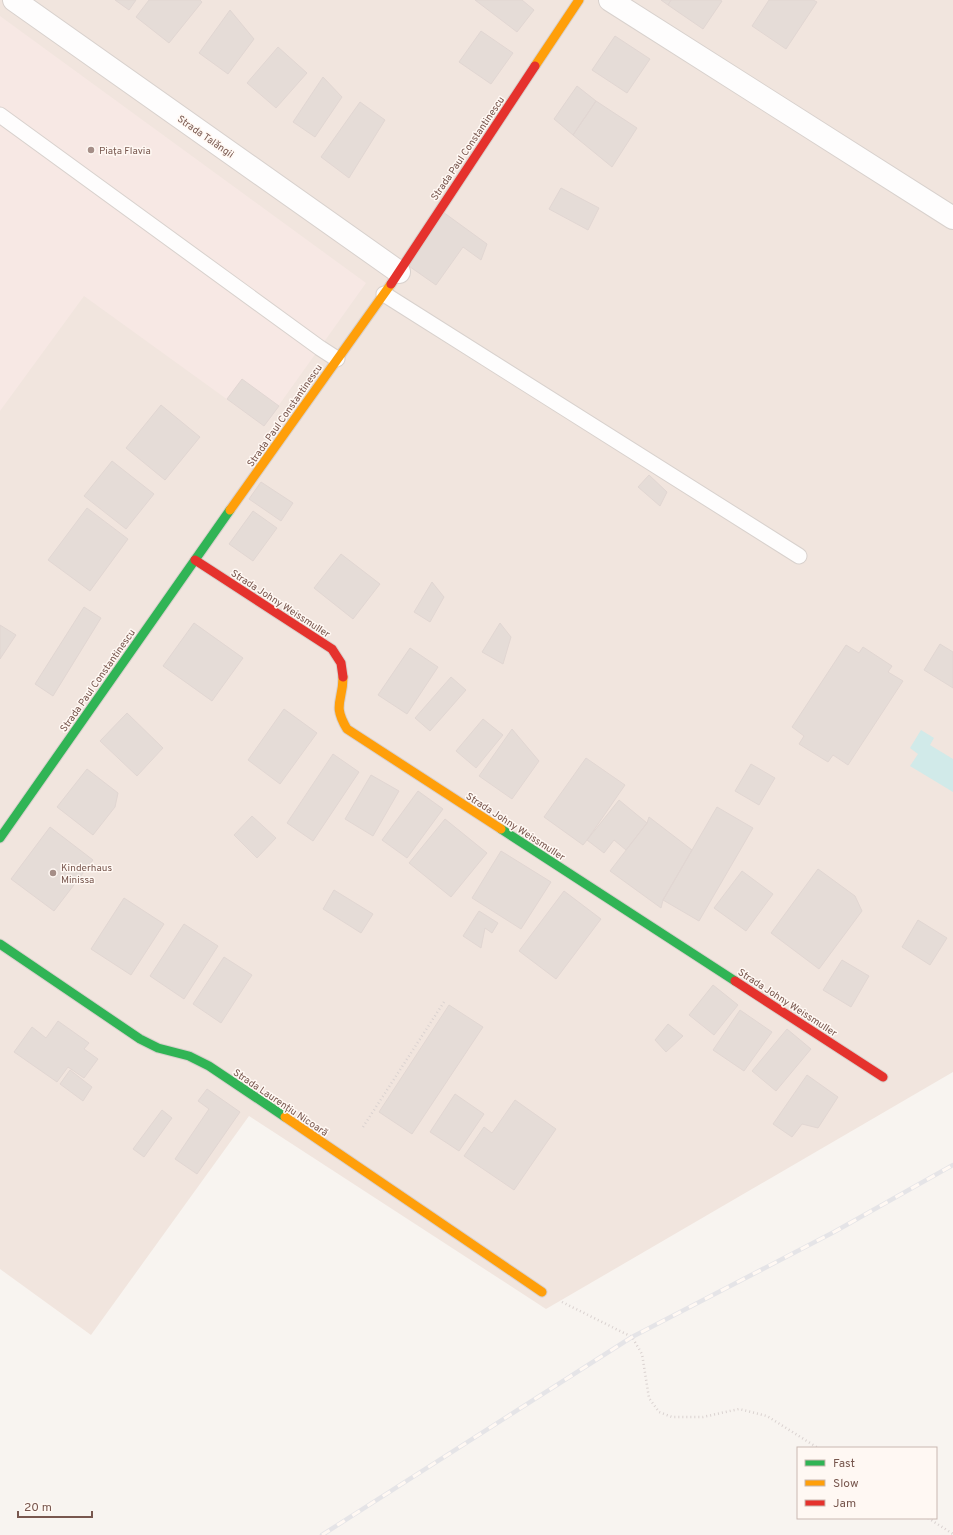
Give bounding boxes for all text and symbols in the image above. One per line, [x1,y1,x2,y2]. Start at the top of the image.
street label: Strada Paul Constantinescu [429,94,508,203]
street label: Strada Talăngii [174,113,236,161]
marker: Piața Flavia [86,145,96,155]
place label: Piața Flavia [99,145,151,158]
street label: Strada Paul Constantinescu [245,362,326,470]
street label: Strada Johny Weissmuller [228,567,332,641]
street label: Strada Paul Constantinescu [58,627,139,735]
street label: Strada Johny Weissmuller [463,790,567,864]
place label: Kinderhaus Minissa [61,862,112,887]
marker: Kinderhaus Minissa [48,868,58,878]
street label: Strada Johny Weissmuller [735,966,839,1040]
street label: Strada Laurențiu Nicoară [230,1067,330,1140]
legend [797,1447,937,1519]
text: Fast [833,1456,855,1472]
text: Slow [833,1476,859,1492]
scale bar [18,1493,92,1519]
text: Jam [833,1496,856,1512]
text: 20 m [24,1500,52,1516]

